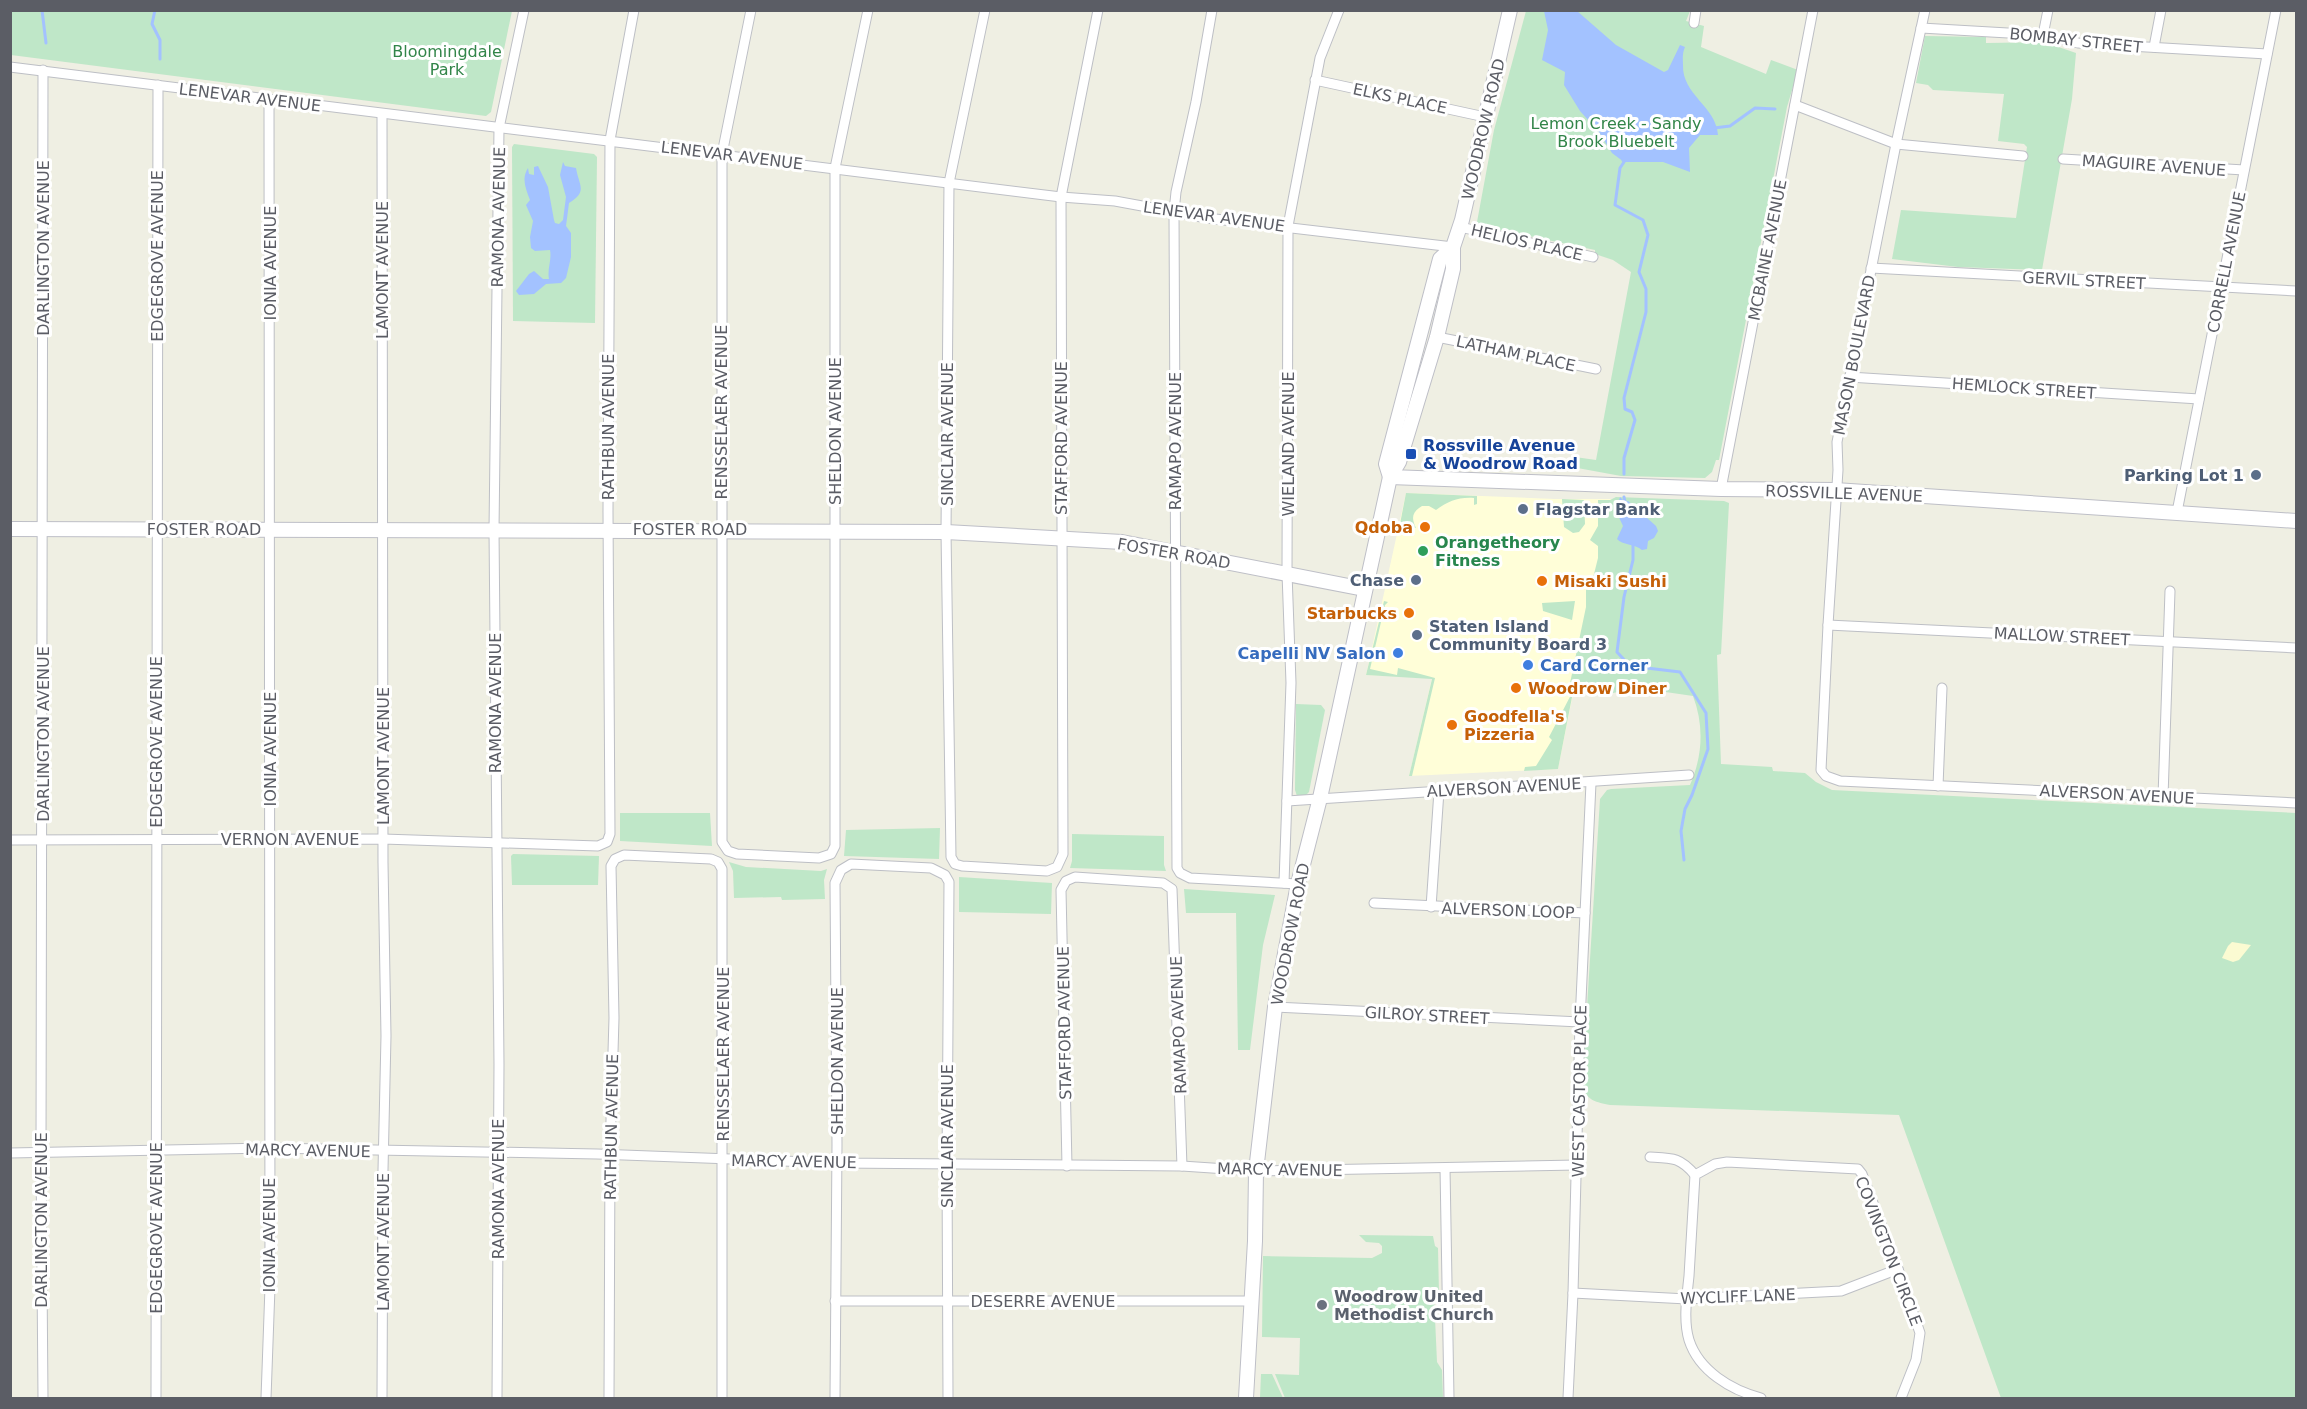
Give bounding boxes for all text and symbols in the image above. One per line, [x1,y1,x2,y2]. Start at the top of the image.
street label: BOMBAY STREET [2008,24,2144,57]
park label: Bloomingdale Park [392,42,502,79]
street label: WOODROW ROAD [1458,57,1509,202]
street label: LENEVAR AVENUE [178,79,322,116]
street label: ELKS PLACE [1351,79,1449,118]
park label: Lemon Creek - Sandy Brook Bluebelt [1530,114,1702,151]
street label: LENEVAR AVENUE [660,137,804,174]
street label: RAMONA AVENUE [488,147,509,287]
street label: MAGUIRE AVENUE [2081,151,2227,180]
street label: DARLINGTON AVENUE [34,160,53,336]
street label: EDGEGROVE AVENUE [148,170,167,342]
street label: MCBAINE AVENUE [1744,178,1791,322]
street label: CORRELL AVENUE [2203,190,2250,334]
street label: LENEVAR AVENUE [1142,197,1286,236]
street label: LAMONT AVENUE [373,201,392,339]
street label: IONIA AVENUE [261,206,280,320]
street label: HELIOS PLACE [1469,220,1585,265]
street label: GERVIL STREET [2022,268,2146,293]
street label: MASON BOULEVARD [1830,273,1879,437]
street label: RENSSELAER AVENUE [712,325,731,499]
street label: LATHAM PLACE [1454,332,1577,375]
street label: RATHBUN AVENUE [599,354,618,500]
street label: SHELDON AVENUE [826,357,845,505]
street label: STAFFORD AVENUE [1052,361,1071,515]
street label: SINCLAIR AVENUE [938,362,957,506]
street label: WIELAND AVENUE [1279,371,1298,517]
street label: RAMAPO AVENUE [1166,372,1185,510]
street label: HEMLOCK STREET [1951,374,2097,403]
place label: Rossville Avenue & Woodrow Road [1423,436,1578,473]
marker: Rossville Avenue & Woodrow Road [1404,447,1418,461]
place label: Parking Lot 1 [2124,466,2244,485]
marker: Parking Lot 1 [2249,468,2263,482]
street label: ROSSVILLE AVENUE [1765,481,1923,506]
place label: Flagstar Bank [1535,500,1660,519]
marker: Flagstar Bank [1516,502,1530,516]
place label: Qdoba [1355,518,1413,537]
street label: FOSTER ROAD [147,520,261,539]
street label: FOSTER ROAD [633,520,747,539]
marker: Qdoba [1418,520,1432,534]
place label: Orangetheory Fitness [1435,533,1561,570]
street label: FOSTER ROAD [1116,534,1232,573]
marker: Orangetheory Fitness [1416,544,1430,558]
place label: Chase [1350,571,1404,590]
place label: Misaki Sushi [1554,572,1667,591]
marker: Chase [1409,573,1423,587]
marker: Misaki Sushi [1535,574,1549,588]
place label: Starbucks [1307,604,1397,623]
marker: Starbucks [1402,606,1416,620]
place label: Staten Island Community Board 3 [1429,617,1607,654]
street label: MALLOW STREET [1993,623,2131,650]
marker: Staten Island Community Board 3 [1410,628,1424,642]
street label: RAMONA AVENUE [486,633,505,773]
place label: Capelli NV Salon [1238,644,1386,663]
street label: DARLINGTON AVENUE [34,646,53,822]
marker: Capelli NV Salon [1391,646,1405,660]
street label: EDGEGROVE AVENUE [147,656,166,828]
place label: Card Corner [1540,656,1648,675]
marker: Card Corner [1521,658,1535,672]
place label: Woodrow Diner [1528,679,1667,698]
marker: Woodrow Diner [1509,681,1523,695]
street label: LAMONT AVENUE [374,687,393,825]
street label: IONIA AVENUE [261,692,280,806]
place label: Goodfella's Pizzeria [1464,707,1565,744]
marker: Goodfella's Pizzeria [1445,718,1459,732]
street label: ALVERSON AVENUE [1426,774,1582,801]
street label: ALVERSON AVENUE [2039,781,2195,808]
street label: VERNON AVENUE [221,830,359,849]
street label: WOODROW ROAD [1267,861,1314,1007]
street label: ALVERSON LOOP [1441,899,1575,922]
street label: STAFFORD AVENUE [1054,946,1075,1100]
street label: RAMAPO AVENUE [1167,956,1190,1094]
street label: RENSSELAER AVENUE [714,967,733,1141]
street label: SHELDON AVENUE [828,987,847,1135]
street label: GILROY STREET [1364,1003,1490,1028]
street label: WEST CASTOR PLACE [1568,1005,1591,1177]
street label: RATHBUN AVENUE [601,1054,622,1200]
street label: SINCLAIR AVENUE [938,1064,957,1208]
street label: RAMONA AVENUE [489,1119,508,1259]
street label: DARLINGTON AVENUE [32,1132,51,1308]
street label: MARCY AVENUE [245,1140,371,1161]
street label: EDGEGROVE AVENUE [147,1142,166,1314]
street label: MARCY AVENUE [731,1151,857,1172]
street label: MARCY AVENUE [1217,1159,1343,1180]
street label: LAMONT AVENUE [374,1173,393,1311]
street label: COVINGTON CIRCLE [1851,1174,1926,1329]
street label: IONIA AVENUE [260,1178,279,1292]
street label: WYCLIFF LANE [1680,1285,1796,1308]
place label: Woodrow United Methodist Church [1334,1287,1494,1324]
street label: DESERRE AVENUE [971,1292,1115,1311]
marker: Woodrow United Methodist Church [1315,1298,1329,1312]

